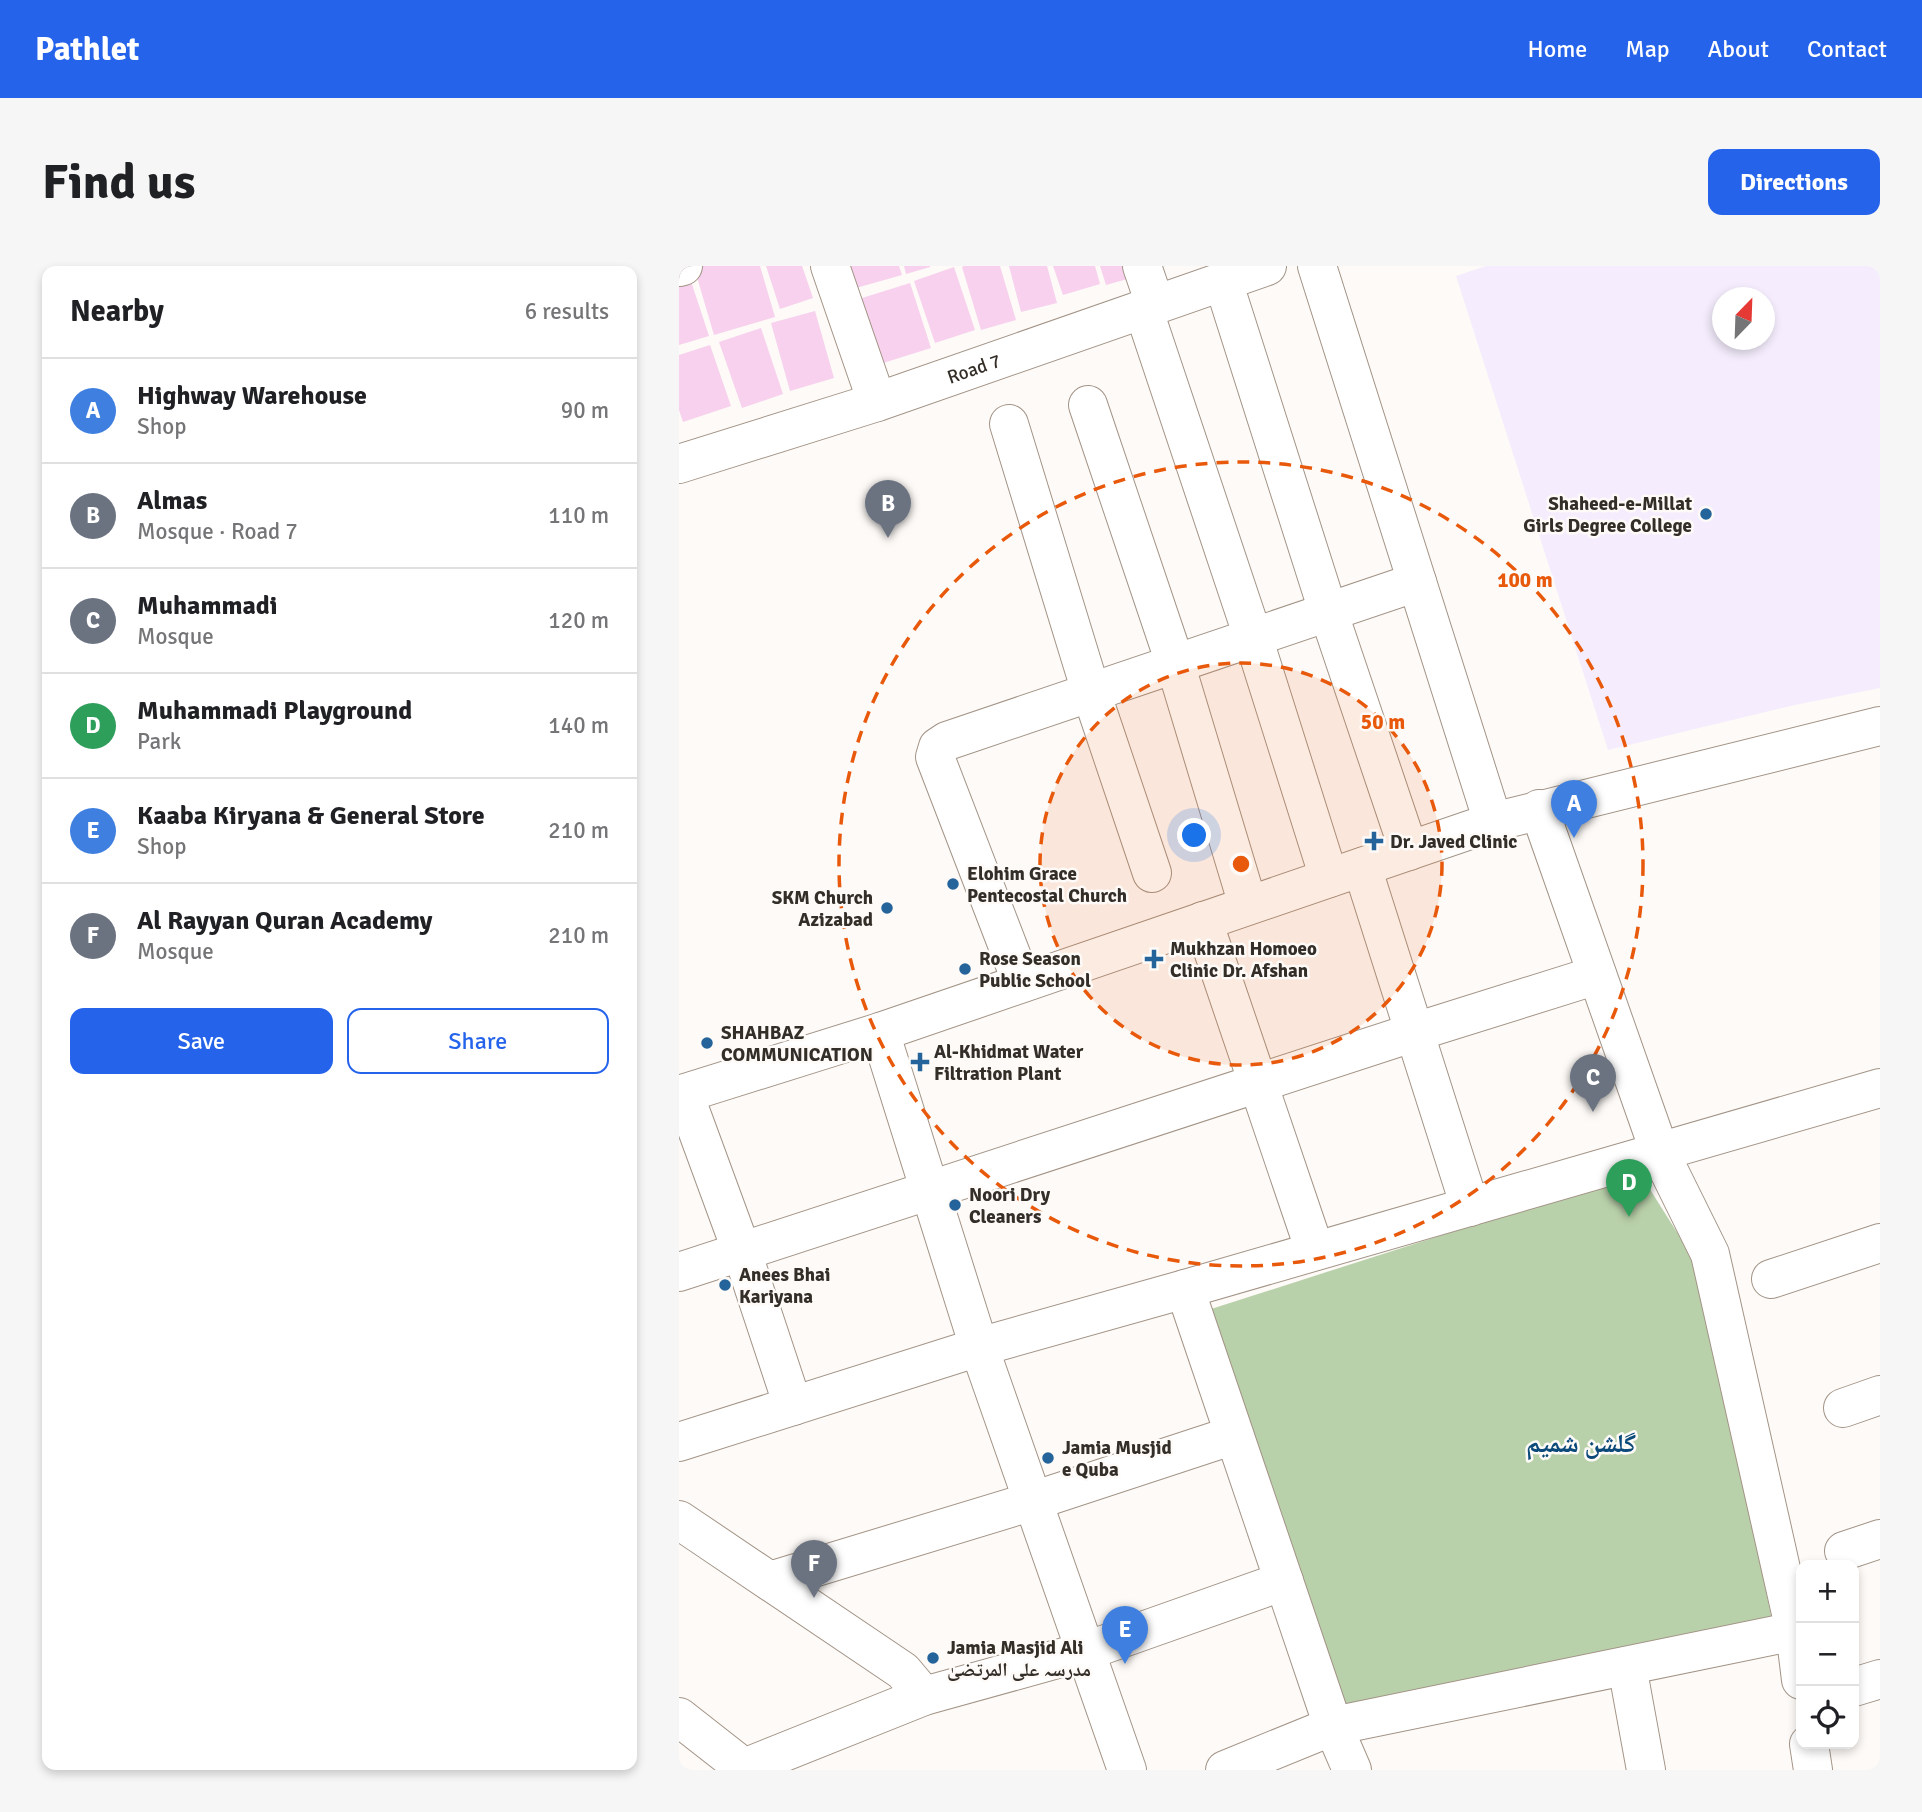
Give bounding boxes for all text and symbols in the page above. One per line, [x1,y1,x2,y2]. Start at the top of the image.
text: Pathlet [35,29,139,70]
text: Home [1527,34,1587,64]
text: Map [1625,34,1670,64]
text: About [1708,34,1769,64]
text: Contact [1807,34,1887,64]
button: Directions [1708,149,1880,215]
text: Find us [42,152,195,212]
north arrow [1712,287,1775,350]
text: Nearby [70,293,164,330]
text: 6 results [525,297,609,326]
street label: Road 7 [944,349,1004,390]
text: Highway Warehouse [137,380,367,412]
text: A [86,396,100,425]
text: 90 m [561,396,609,425]
text: Shop [137,412,186,441]
pin: B [865,480,911,538]
text: Almas [137,485,207,517]
place label: Shaheed-e-Millat Girls Degree College [1523,492,1692,538]
text: B [86,501,100,530]
text: 110 m [548,501,609,530]
marker: Shaheed-e-Millat Girls Degree College [1698,506,1714,522]
text: Mosque · Road 7 [137,517,298,546]
text: 100 m [1497,567,1553,593]
text: Muhammadi [137,590,277,622]
text: C [86,606,100,635]
text: 120 m [548,606,609,635]
text: Mosque [137,622,214,651]
text: Muhammadi Playground [137,695,412,727]
text: 50 m [1361,709,1405,735]
text: D [85,711,101,740]
text: 140 m [548,711,609,740]
text: Park [137,727,181,756]
pin: A [1551,780,1597,838]
text: Kaaba Kiryana & General Store [137,800,485,832]
text: E [86,816,100,845]
text: 210 m [548,816,609,845]
your location [1177,818,1211,852]
place label: Dr. Javed Clinic [1390,830,1517,854]
marker: Dr. Javed Clinic [1364,831,1384,851]
text: Shop [137,832,186,861]
centre of rings [1229,852,1253,876]
place label: Elohim Grace Pentecostal Church [967,862,1127,908]
marker: Elohim Grace Pentecostal Church [945,876,961,892]
place label: SKM Church Azizabad [772,886,873,932]
marker: SKM Church Azizabad [879,900,895,916]
text: Al Rayyan Quran Academy [137,905,433,937]
text: F [87,921,99,950]
text: 210 m [548,921,609,950]
text: Mosque [137,937,214,966]
place label: Mukhzan Homoeo Clinic Dr. Afshan [1170,937,1317,983]
place label: Rose Season Public School [979,947,1091,993]
marker: Mukhzan Homoeo Clinic Dr. Afshan [1144,949,1164,969]
marker: Rose Season Public School [957,961,973,977]
button: Save [70,1008,333,1074]
button: Share [347,1008,609,1074]
place label: SHAHBAZ COMMUNICATION [721,1021,873,1067]
marker: SHAHBAZ COMMUNICATION [699,1035,715,1051]
place label: Al-Khidmat Water Filtration Plant [934,1040,1084,1086]
marker: Al-Khidmat Water Filtration Plant [912,1054,928,1070]
pin: C [1570,1054,1616,1112]
pin: D [1606,1159,1652,1217]
place label: Noori Dry Cleaners [969,1183,1051,1229]
marker: Noori Dry Cleaners [947,1197,963,1213]
place label: Anees Bhai Kariyana [739,1263,830,1309]
marker: Anees Bhai Kariyana [717,1277,733,1293]
district label: گلشن شمیم [1526,1428,1636,1461]
place label: Jamia Musjid e Quba [1062,1436,1172,1482]
marker: Jamia Musjid e Quba [1040,1450,1056,1466]
pin: F [791,1540,837,1598]
map controls [1796,1560,1859,1749]
button: + [1796,1560,1859,1623]
pin: E [1102,1606,1148,1664]
button: − [1796,1623,1859,1686]
place label: Jamia Masjid Ali مدرسہ علی المرتضیٰ [947,1636,1091,1682]
marker: Jamia Masjid Ali مدرسہ علی المرتضیٰ [925,1650,941,1666]
button: locate [1796,1686,1859,1749]

